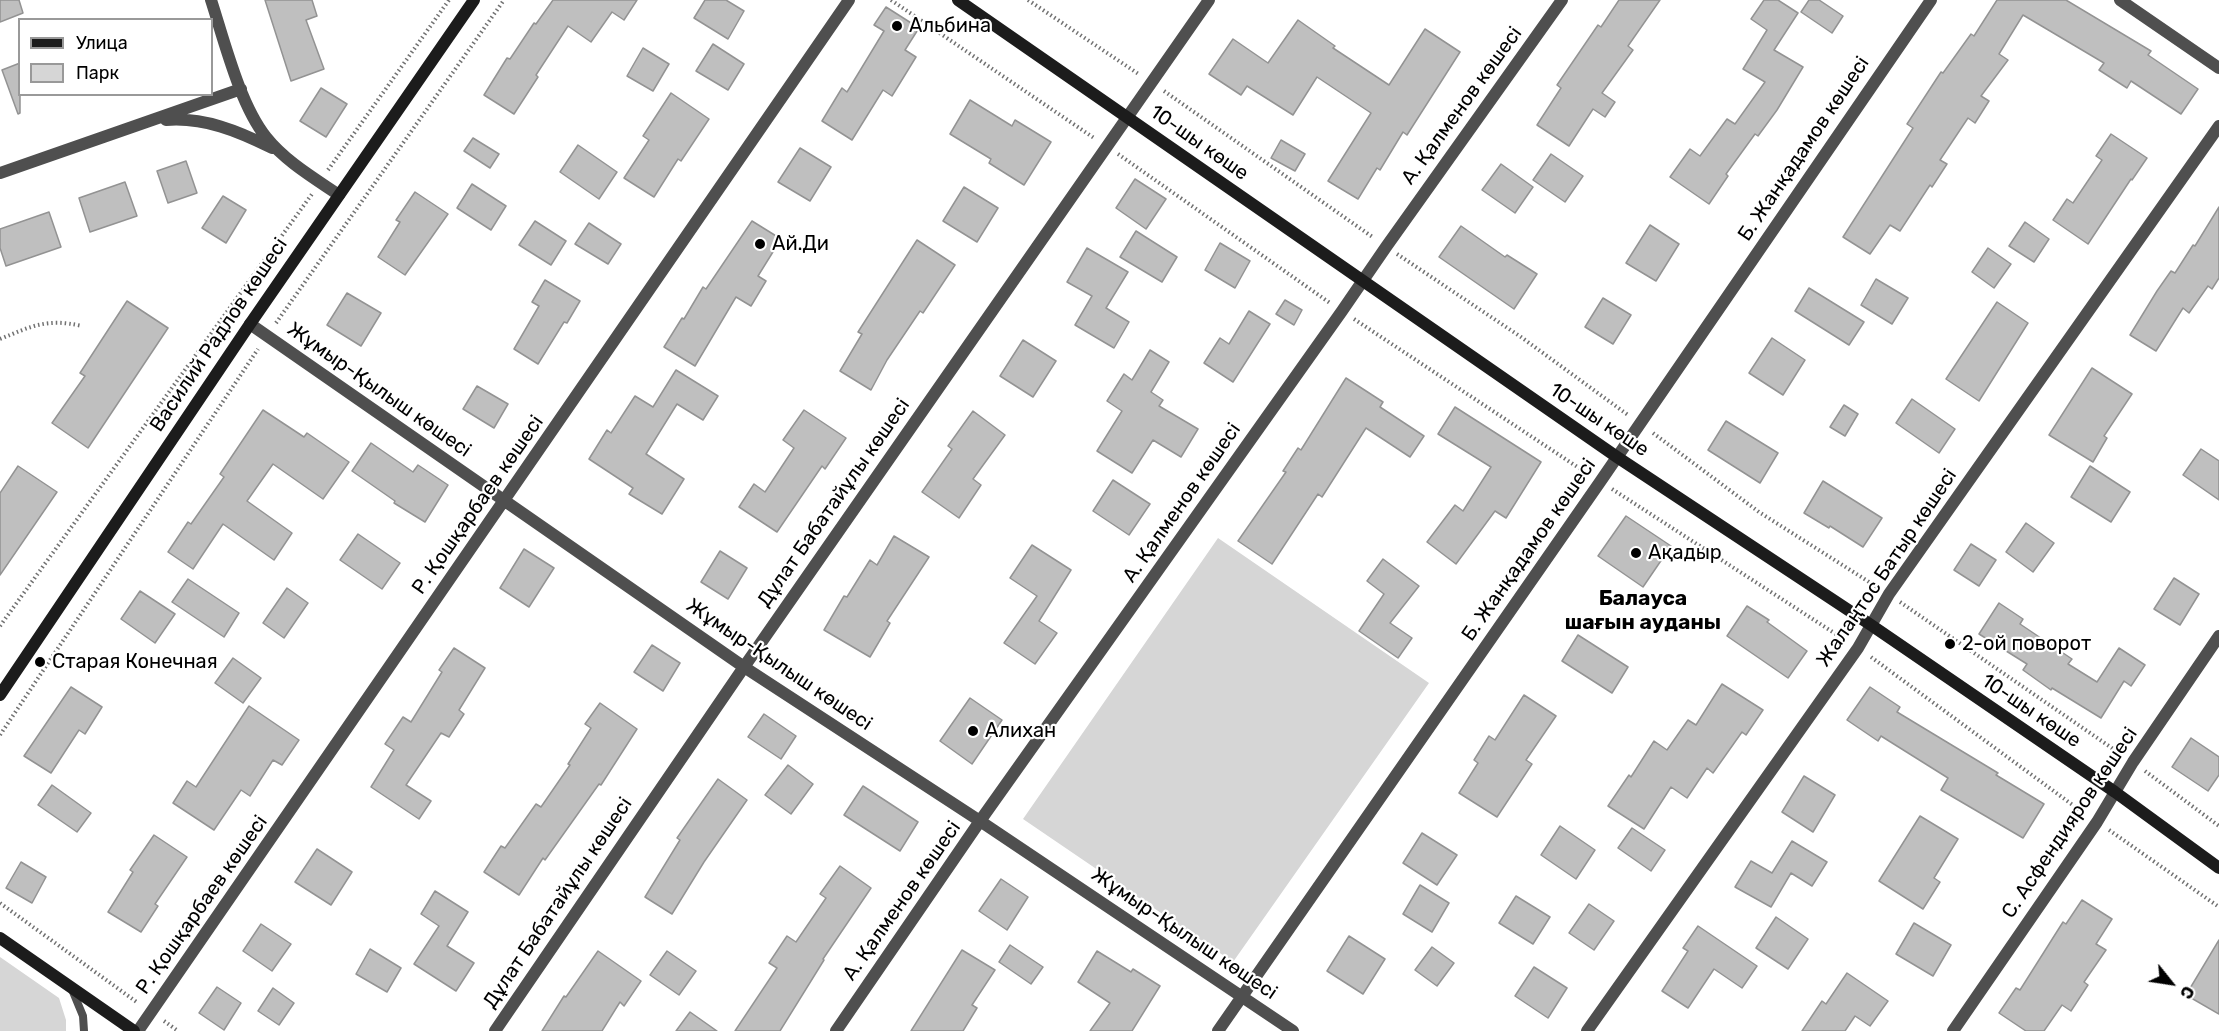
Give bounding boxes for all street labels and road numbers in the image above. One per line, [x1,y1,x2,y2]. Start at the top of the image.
street label: А. Қалменов көшесі [1397,22,1527,190]
street label: Б. Жанқадамов көшесі [1733,52,1875,246]
street label: 10-шы көше [1145,100,1253,186]
street label: Василий Радлов көшесі [145,234,293,436]
street label: Жұмыр-Қылыш көшесі [282,317,476,463]
street label: 10-шы көше [1545,378,1653,462]
street label: Дұлат Бабатайұлы көшесі [753,394,915,612]
street label: Р. Қошқарбаев көшесі [407,411,549,599]
street label: А. Қалменов көшесі [1118,419,1246,587]
street label: Б. Жанқадамов көшесі [1457,454,1601,646]
street label: Жалаңтос Батыр көшесі [1812,464,1962,672]
street label: Жұмыр-Қылыш көшесі [682,594,876,736]
street label: 10-шы көше [1977,669,2085,753]
street label: С. Асфендияров көшесі [1997,723,2143,923]
street label: Дұлат Бабатайұлы көшесі [478,793,638,1013]
street label: Р. Қошқарбаев көшесі [131,811,273,999]
street label: А. Қалменов көшесі [838,817,966,985]
street label: Жұмыр-Қылыш көшесі [1087,863,1281,1005]

